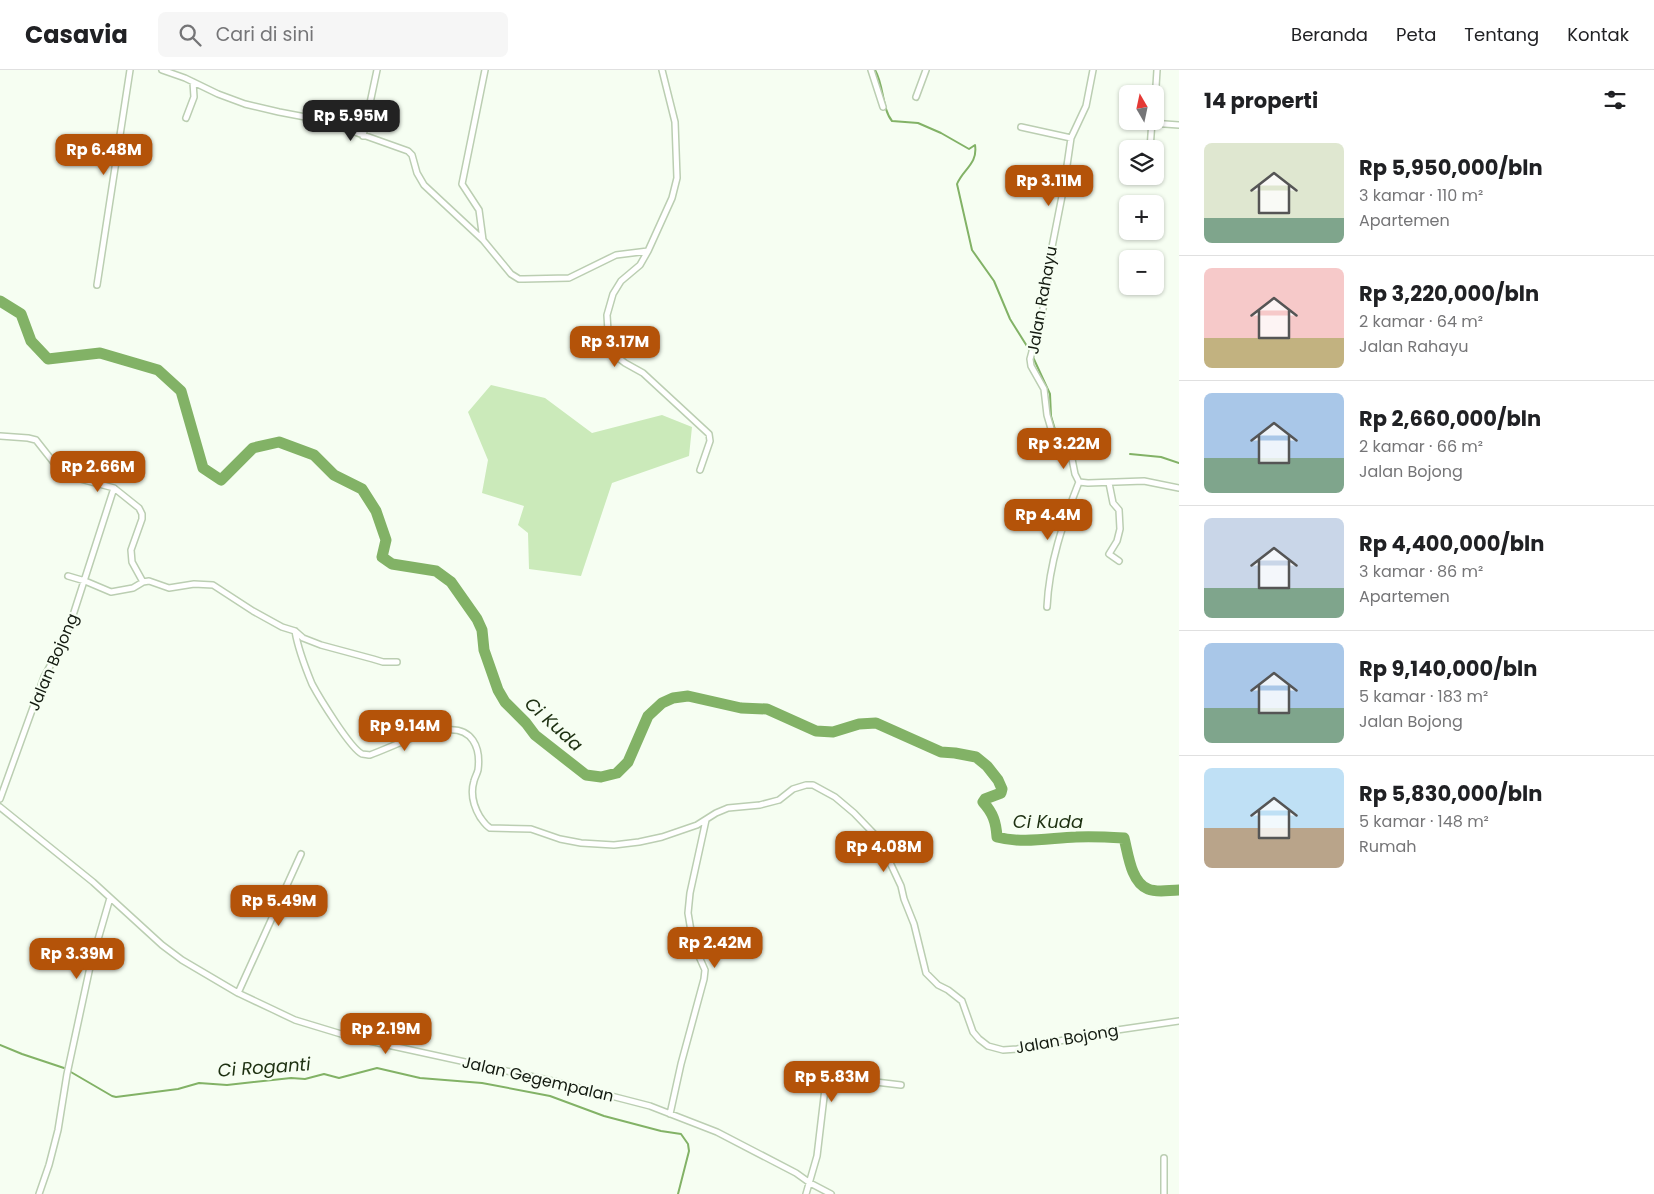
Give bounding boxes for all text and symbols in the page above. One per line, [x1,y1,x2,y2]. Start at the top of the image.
search box [158,12,508,57]
text: Casavia [25,18,128,51]
icon: search [176,21,204,49]
text: Cari di sini [216,21,314,48]
text: Beranda [1291,22,1368,47]
text: Peta [1396,22,1436,47]
text: Tentang [1464,22,1539,47]
text: Kontak [1567,22,1629,47]
north arrow [1119,85,1164,130]
map controls [1119,85,1164,295]
text: 14 properti [1204,86,1318,115]
icon: filters [1601,86,1629,114]
pin: Rp 5.95M [299,100,403,142]
text: Rp 5.95M [314,104,388,127]
pin: Rp 6.48M [52,134,156,176]
text: Rp 6.48M [66,138,142,161]
button: layers [1119,140,1164,185]
text: Rp 5,950,000/bln [1359,153,1543,182]
icon: home [1244,163,1304,223]
pin: Rp 3.11M [997,164,1101,207]
text: Rp 3.11M [1016,169,1082,192]
text: 3 kamar · 110 m² [1359,184,1483,207]
button: + [1119,195,1164,240]
text: Apartemen [1359,209,1450,232]
street label: Jalan Rahayu [1021,244,1063,356]
button: − [1119,250,1164,295]
text: Rp 3,220,000/bln [1359,279,1539,308]
icon: home [1244,288,1304,348]
text: 2 kamar · 64 m² [1359,310,1483,333]
pin: Rp 3.17M [563,326,667,368]
text: Rp 3.17M [581,330,649,353]
text: Jalan Rahayu [1359,335,1468,358]
text: Rp 2,660,000/bln [1359,404,1541,433]
icon: home [1244,413,1304,473]
pin: Rp 3.22M [1012,428,1116,470]
text: Rp 3.22M [1028,432,1100,455]
text: 2 kamar · 66 m² [1359,435,1483,458]
pin: Rp 2.66M [46,450,150,493]
text: Rp 2.66M [61,455,135,478]
text: Jalan Bojong [1359,460,1463,483]
pin: Rp 4.4M [1002,498,1094,541]
text: Rp 4.4M [1015,503,1081,526]
text: Rp 4,400,000/bln [1359,529,1544,558]
icon: home [1244,538,1304,598]
text: 3 kamar · 86 m² [1359,560,1483,583]
text: Apartemen [1359,585,1450,608]
street label: Jalan Bojong [22,610,84,714]
text: Rp 9,140,000/bln [1359,654,1537,683]
icon: home [1244,663,1304,723]
text: 5 kamar · 183 m² [1359,685,1488,708]
water label: Ci Kuda [520,691,588,757]
pin: Rp 9.14M [353,710,457,752]
text: Jalan Bojong [1359,710,1463,733]
text: Rp 9.14M [370,714,440,737]
text: Rp 5,830,000/bln [1359,779,1542,808]
icon: home [1244,788,1304,848]
water label: Ci Kuda [1013,809,1083,834]
text: 5 kamar · 148 m² [1359,810,1489,833]
pin: Rp 4.08M [832,830,936,873]
text: Rp 4.08M [846,835,922,858]
text: Rumah [1359,835,1417,858]
pin: Rp 5.49M [227,884,331,927]
text: Rp 5.49M [242,889,316,912]
pin: Rp 2.42M [663,926,767,969]
text: Rp 2.42M [679,931,752,954]
pin: Rp 3.39M [25,938,129,980]
text: Rp 3.39M [40,942,114,965]
pin: Rp 2.19M [334,1012,438,1055]
text: Rp 2.19M [352,1017,420,1040]
street label: Jalan Bojong [1014,1019,1120,1059]
street label: Jalan Gegempalan [460,1050,616,1108]
water label: Ci Roganti [217,1051,312,1083]
pin: Rp 5.83M [780,1060,884,1103]
text: Rp 5.83M [795,1065,869,1088]

